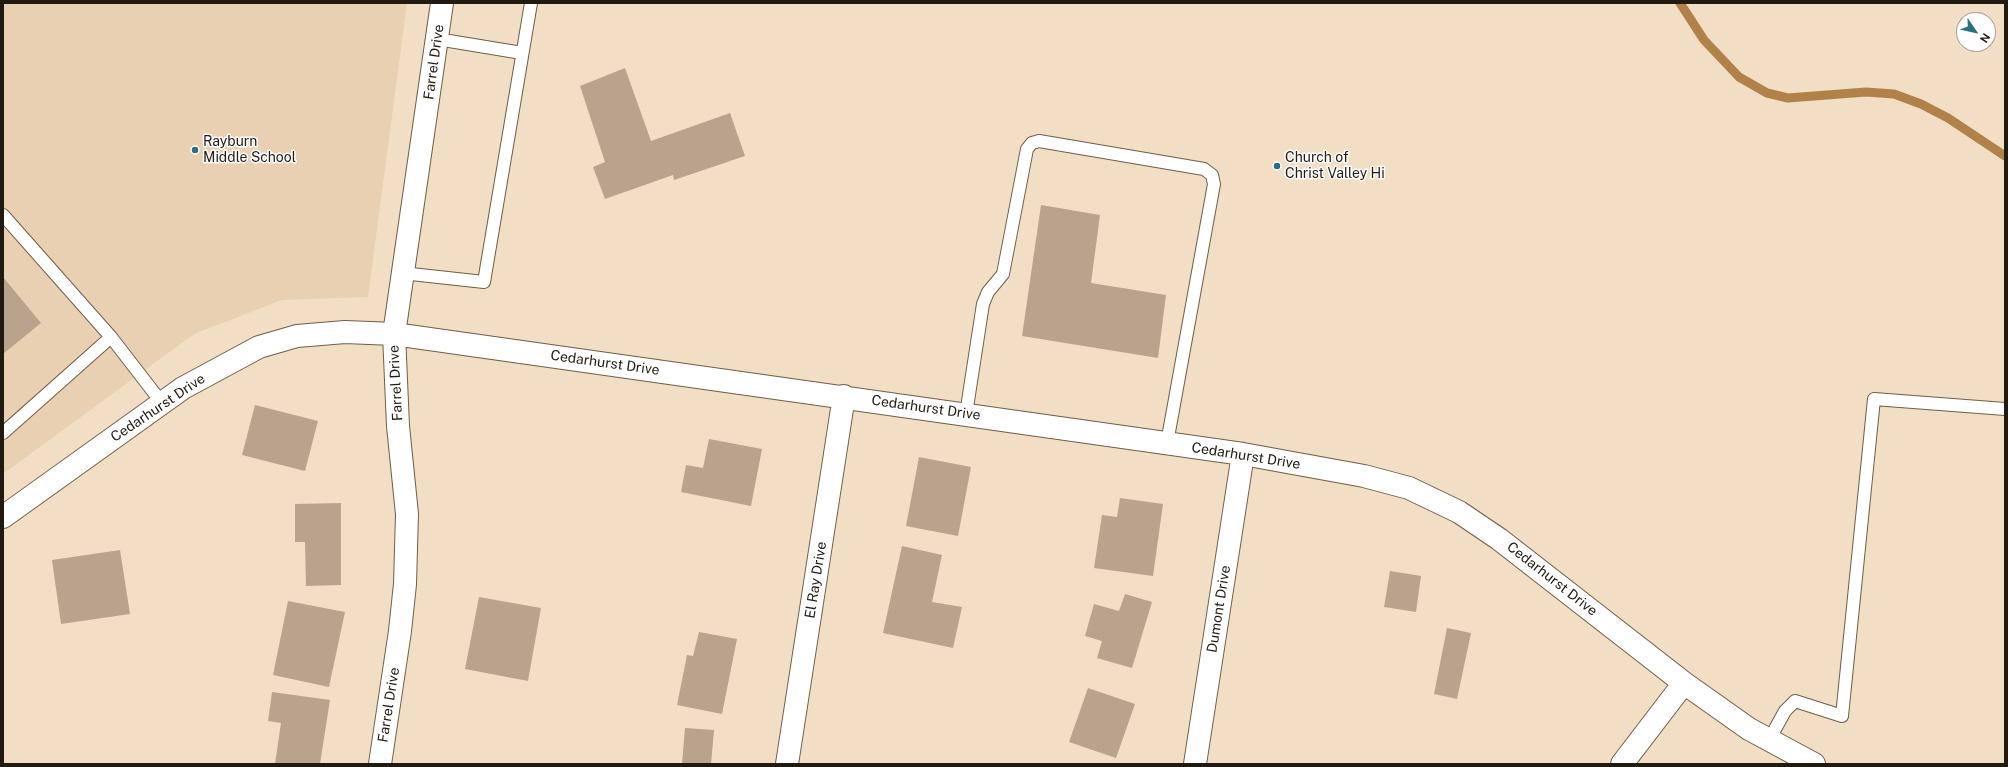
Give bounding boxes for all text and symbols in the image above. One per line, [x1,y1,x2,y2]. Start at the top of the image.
north arrow [1956,12,1996,52]
street label: Farrel Drive [420,23,448,101]
text: N [1978,31,1993,45]
place label: Rayburn Middle School [203,134,296,166]
marker: Rayburn Middle School [190,145,200,155]
place label: Church of Christ Valley Hi [1285,150,1385,182]
marker: Church of Christ Valley Hi [1272,161,1282,171]
street label: Farrel Drive [386,345,406,421]
street label: Cedarhurst Drive [549,347,661,379]
street label: Cedarhurst Drive [108,370,208,446]
street label: Cedarhurst Drive [870,392,982,424]
street label: Cedarhurst Drive [1190,439,1302,473]
street label: Cedarhurst Drive [1503,538,1601,620]
street label: El Ray Drive [802,540,830,620]
street label: Dumont Drive [1204,564,1234,654]
street label: Farrel Drive [375,666,403,744]

